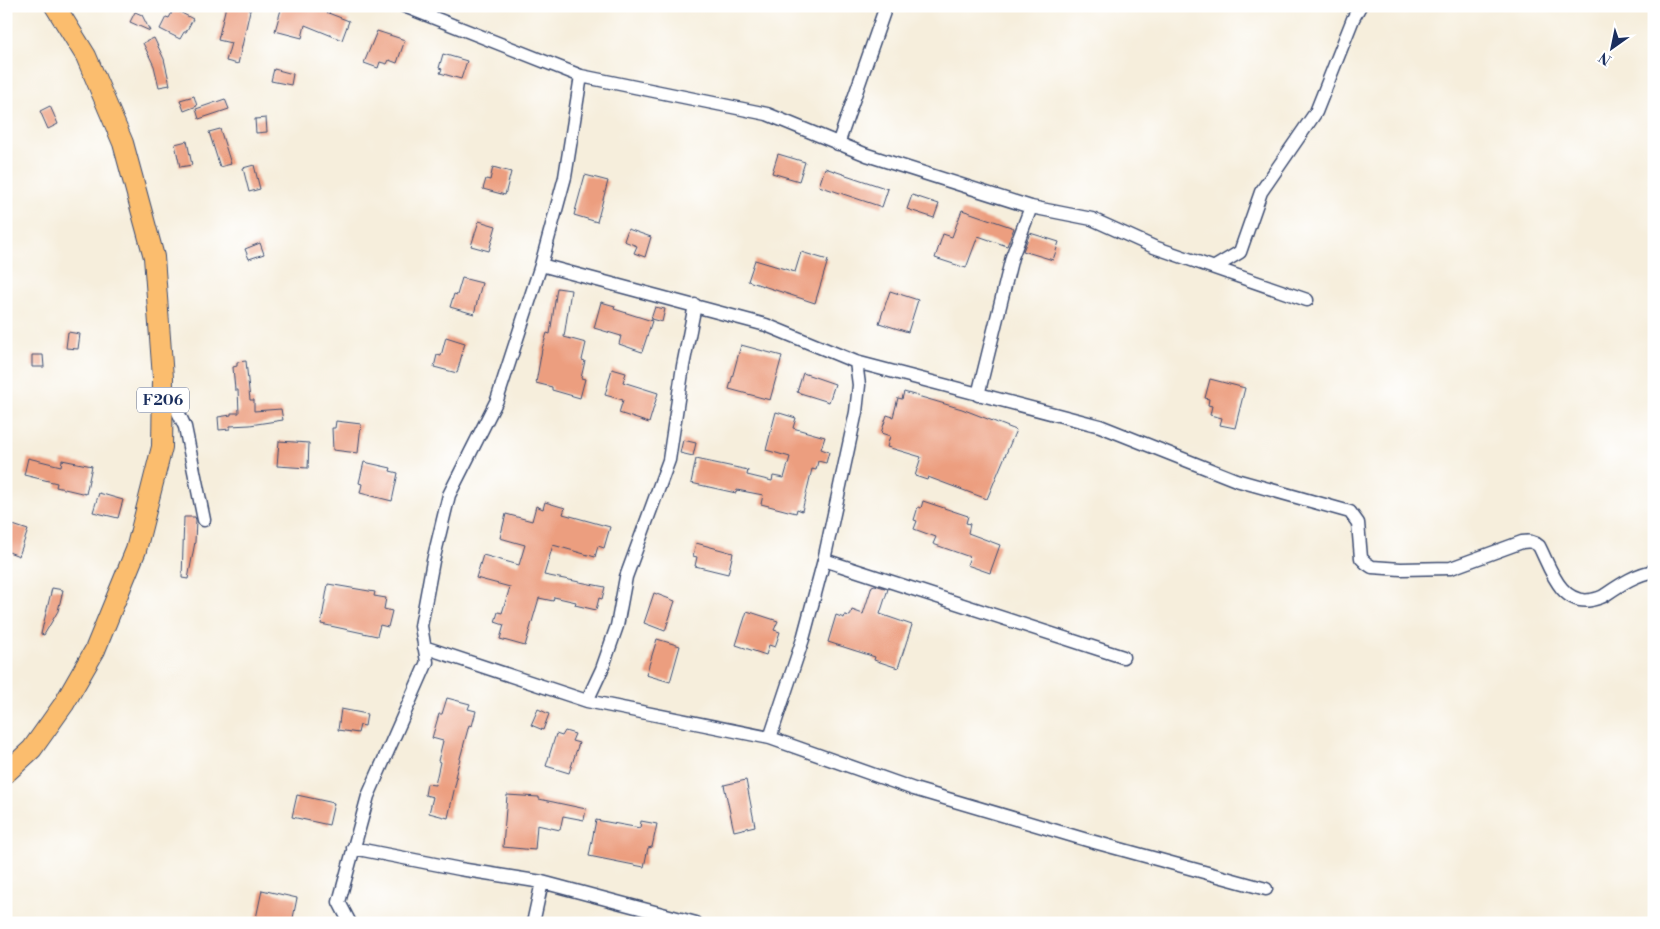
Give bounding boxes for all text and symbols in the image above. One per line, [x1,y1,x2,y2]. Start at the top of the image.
north arrow [1588,22,1638,72]
text: N [1596,47,1615,69]
road number: F206 [137,388,189,412]

